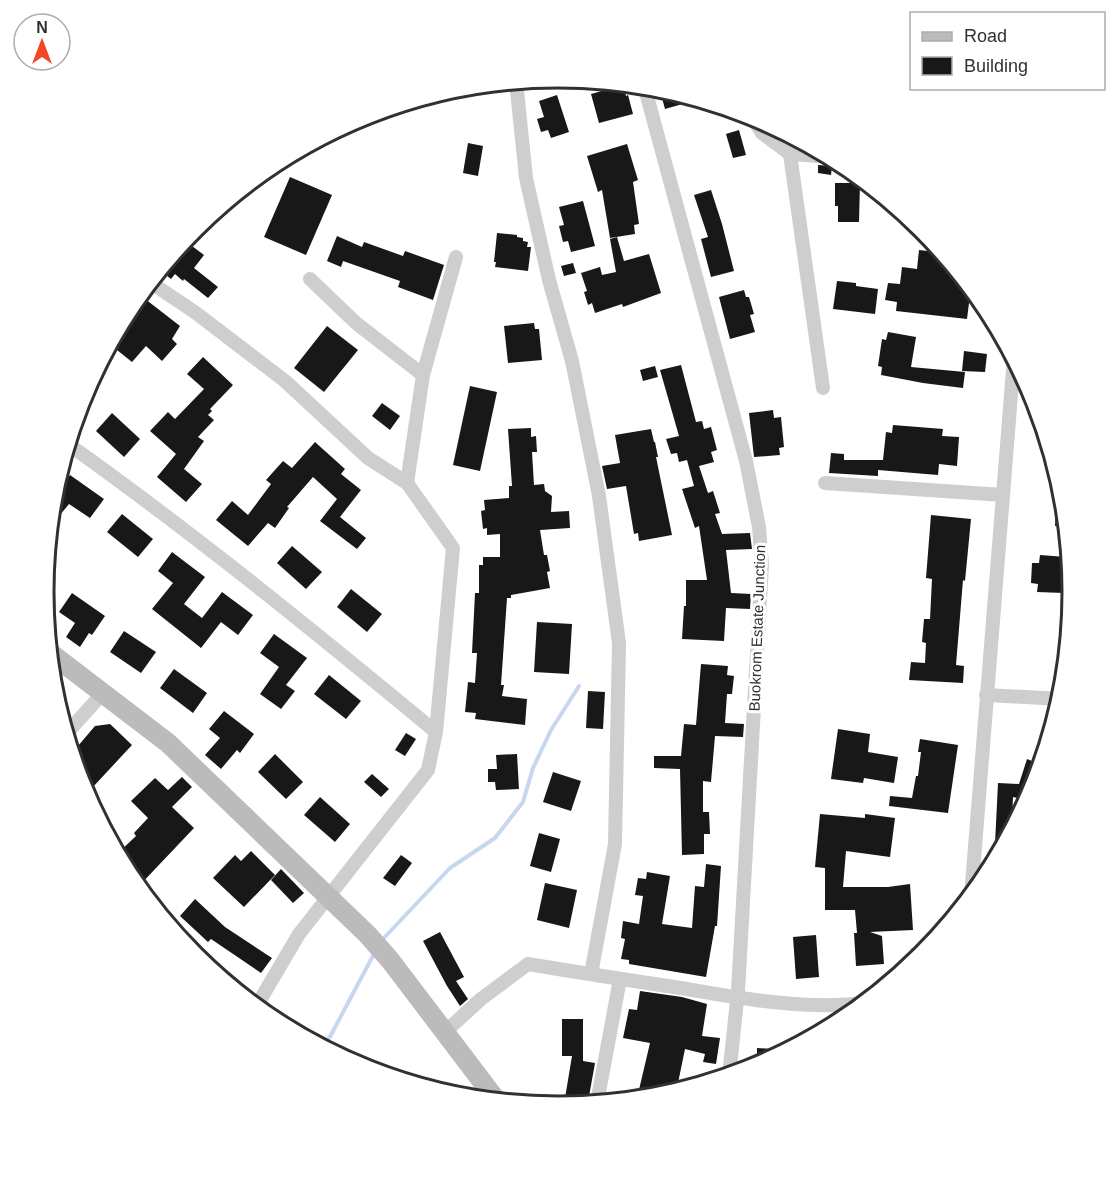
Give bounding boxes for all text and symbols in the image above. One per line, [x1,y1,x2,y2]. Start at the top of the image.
north arrow [12,12,72,72]
legend [910,12,1105,90]
text: N [36,19,48,36]
text: Road [964,26,1007,46]
text: Building [964,56,1028,76]
street label: Buokrom Estate Junction [746,544,768,712]

